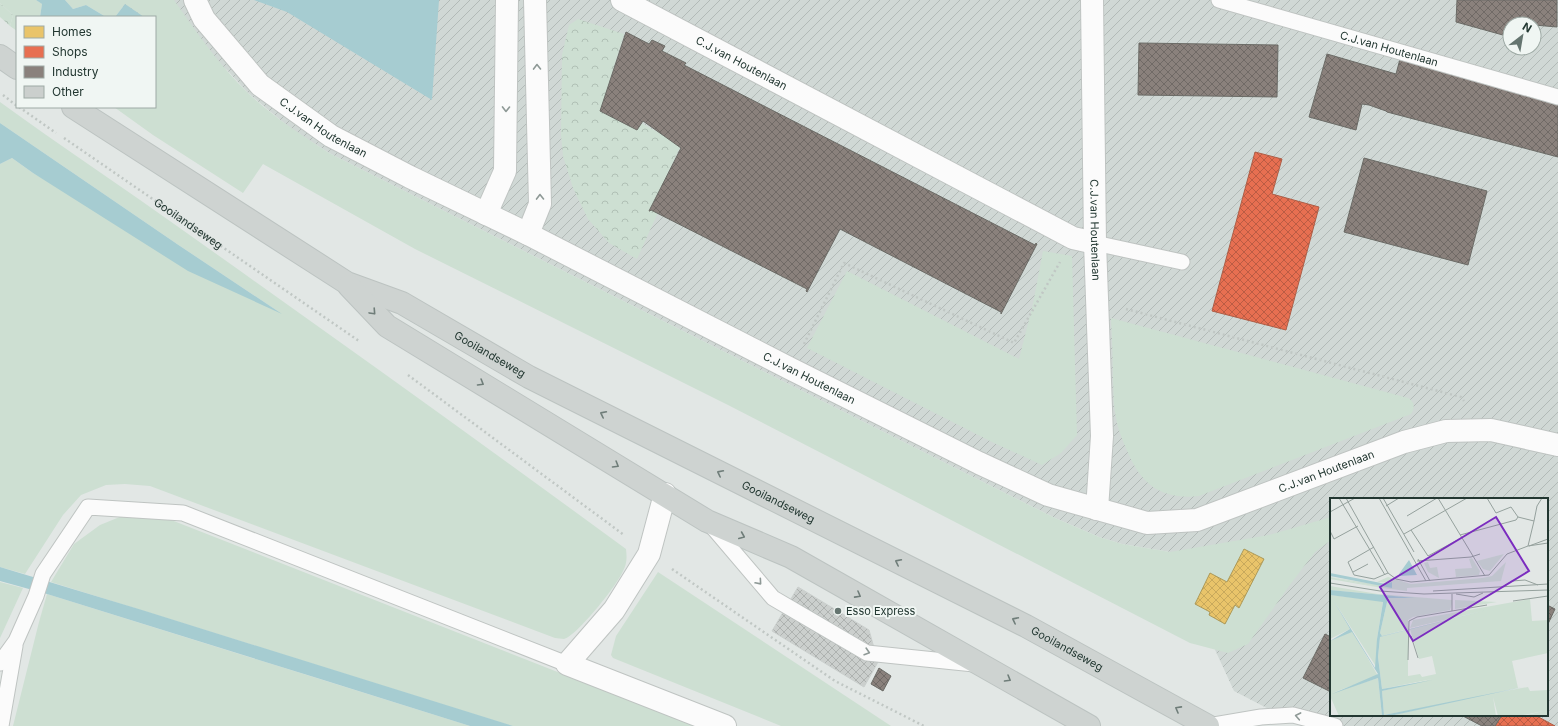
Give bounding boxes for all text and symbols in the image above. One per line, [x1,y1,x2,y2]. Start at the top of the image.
legend [16,16,156,108]
north arrow [1502,16,1542,56]
text: N [1520,19,1534,36]
text: Homes [52,24,92,39]
street label: C.J.van Houtenlaan [1338,28,1440,69]
street label: C.J.van Houtenlaan [693,33,790,93]
text: Shops [52,44,88,59]
text: Industry [52,64,99,79]
one-way arrow [533,64,541,70]
text: Other [52,84,84,99]
street label: C.J.van Houtenlaan [277,94,370,161]
one-way arrow [501,106,510,112]
street label: C.J.van Houtenlaan [1087,179,1103,281]
one-way arrow [535,194,544,200]
street label: Gooilandseweg [151,195,225,252]
one-way arrow [368,307,376,315]
street label: Gooilandseweg [452,328,528,381]
street label: C.J.van Houtenlaan [761,349,858,407]
one-way arrow [477,379,484,386]
one-way arrow [600,411,608,419]
street label: C.J.van Houtenlaan [1276,447,1376,496]
one-way arrow [612,460,619,468]
one-way arrow [716,470,724,477]
street label: Gooilandseweg [739,478,817,526]
inset map [1330,498,1548,716]
one-way arrow [738,531,746,539]
one-way arrow [895,559,903,567]
one-way arrow [755,577,762,585]
one-way arrow [854,590,861,597]
place label: Esso Express [846,604,915,618]
marker: Esso Express [833,606,843,616]
one-way arrow [1011,618,1019,625]
street label: Gooilandseweg [1029,623,1106,674]
one-way arrow [864,647,871,656]
one-way arrow [1004,675,1011,682]
one-way arrow [1175,707,1182,714]
one-way arrow [1295,713,1301,721]

